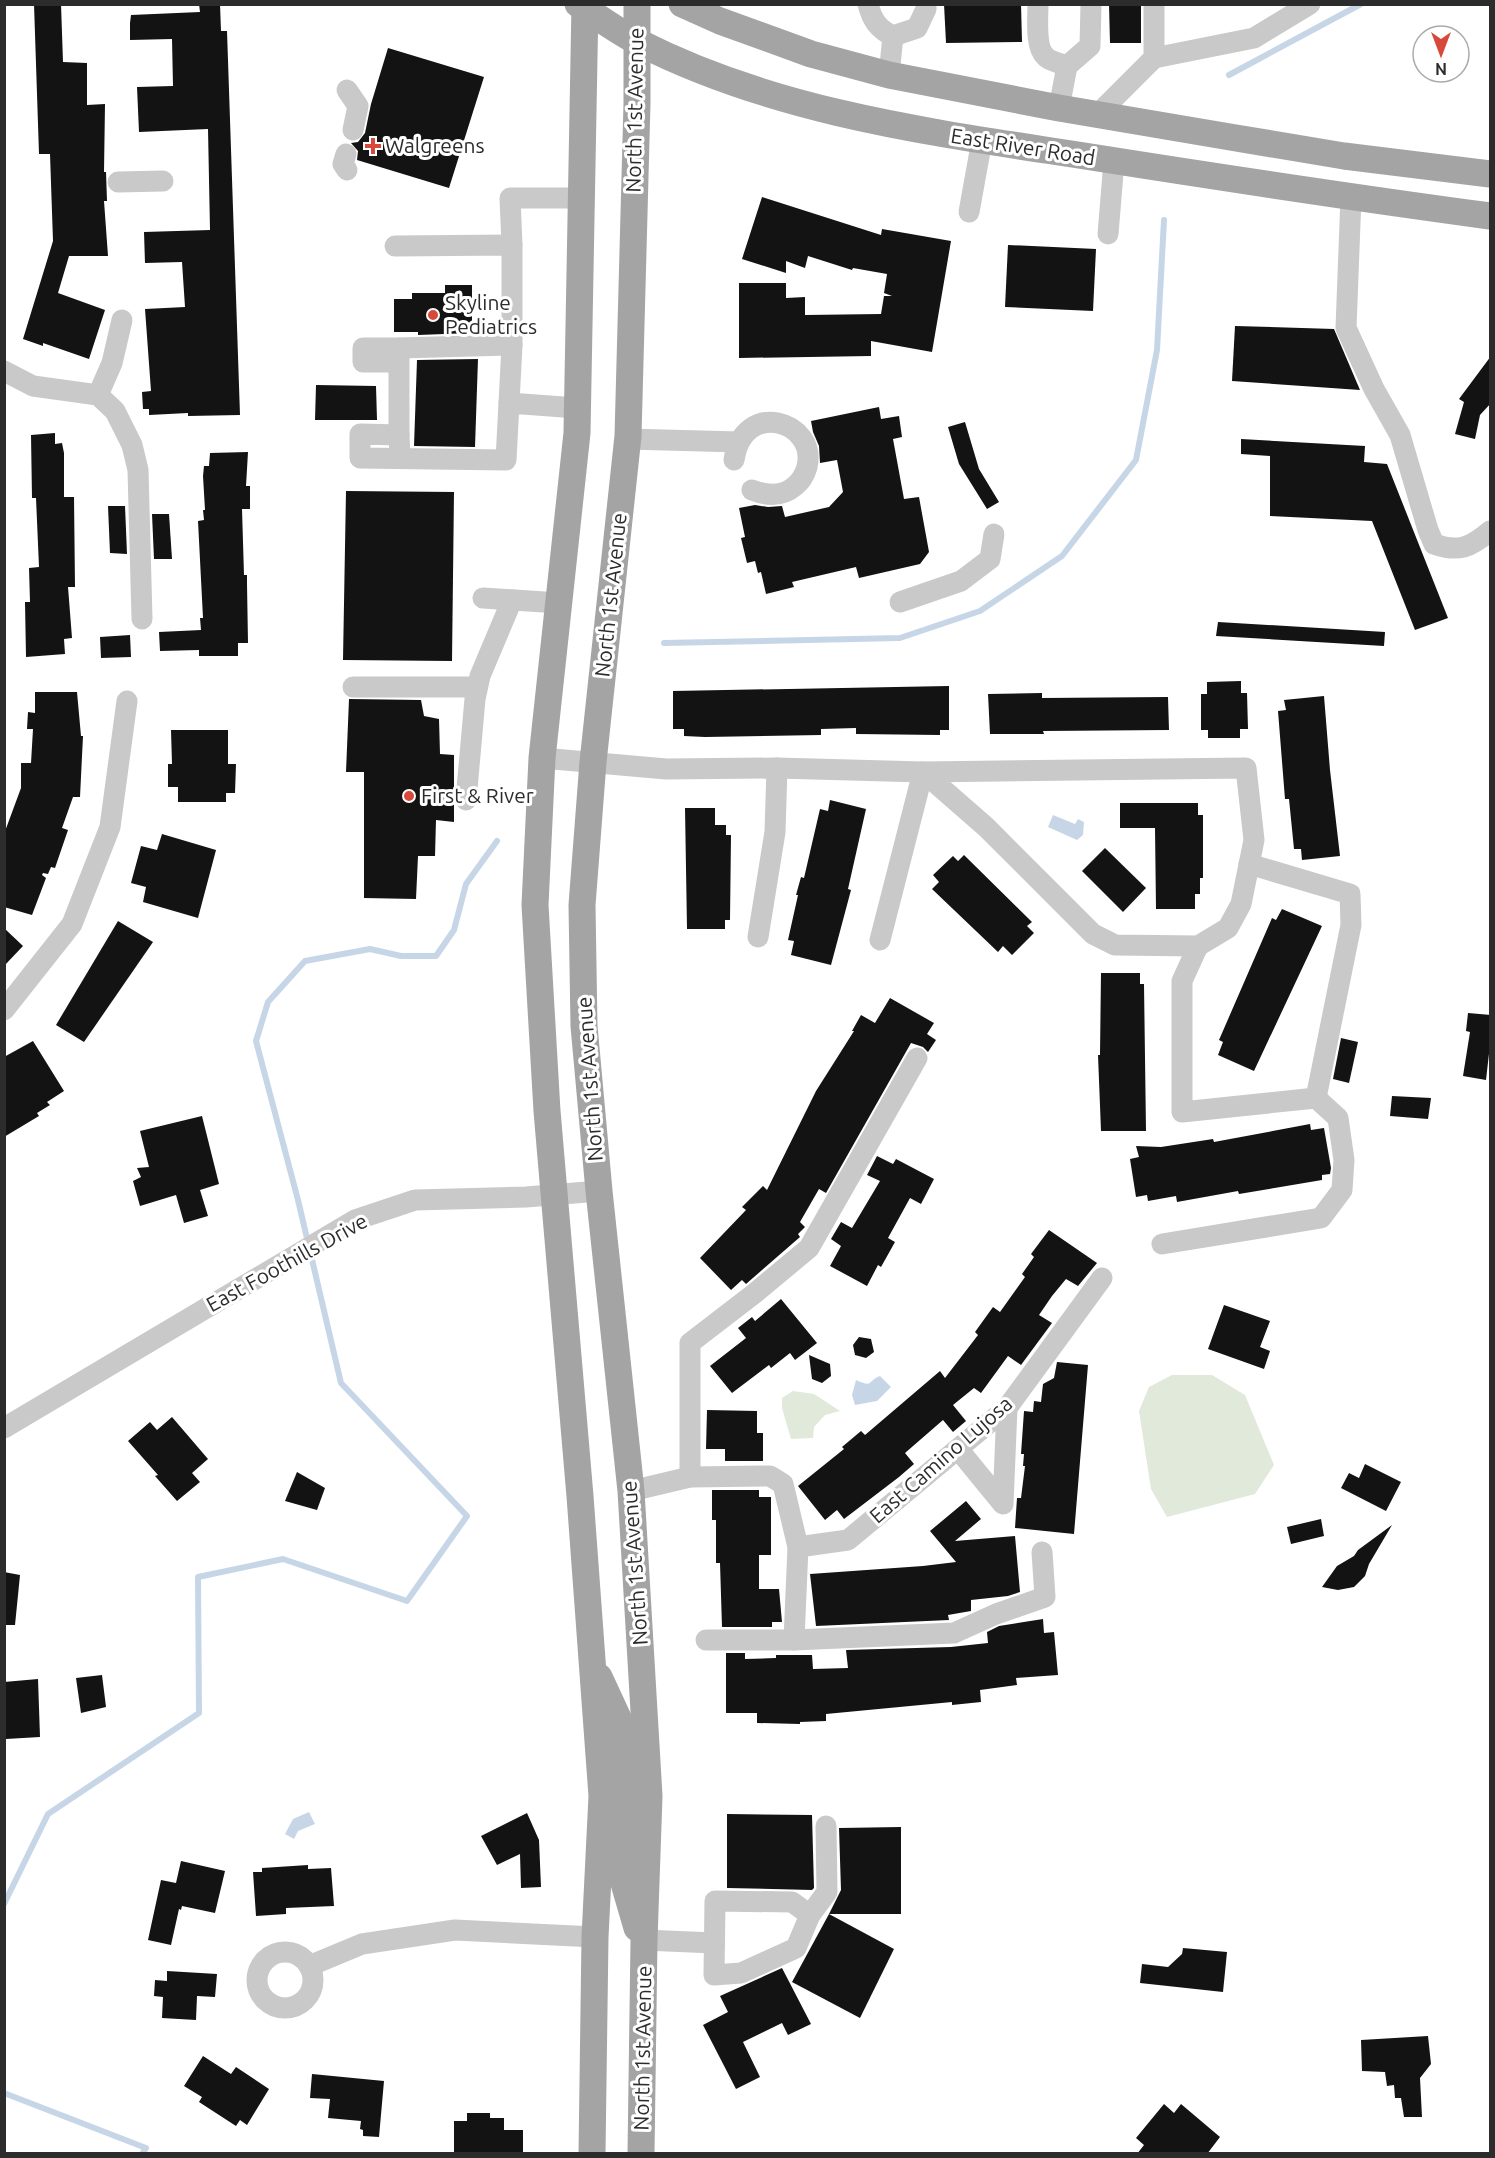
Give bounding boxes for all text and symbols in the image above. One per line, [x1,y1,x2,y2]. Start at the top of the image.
north arrow [1411,24,1471,84]
street label: North 1st Avenue [621,27,647,193]
text: N [1435,60,1447,78]
street label: East River Road [949,123,1097,169]
place label: Walgreens [385,133,485,157]
marker: Walgreens [366,139,380,153]
place label: Skyline Pediatrics [445,290,537,338]
marker: Skyline Pediatrics [426,308,440,322]
street label: North 1st Avenue [589,512,631,678]
place label: First & River [421,783,534,807]
marker: First & River [402,789,416,803]
street label: North 1st Avenue [571,996,607,1162]
street label: East Foothills Drive [202,1208,371,1316]
street label: East Camino Lujosa [864,1391,1016,1528]
street label: North 1st Avenue [616,1480,652,1646]
street label: North 1st Avenue [629,1965,655,2131]

